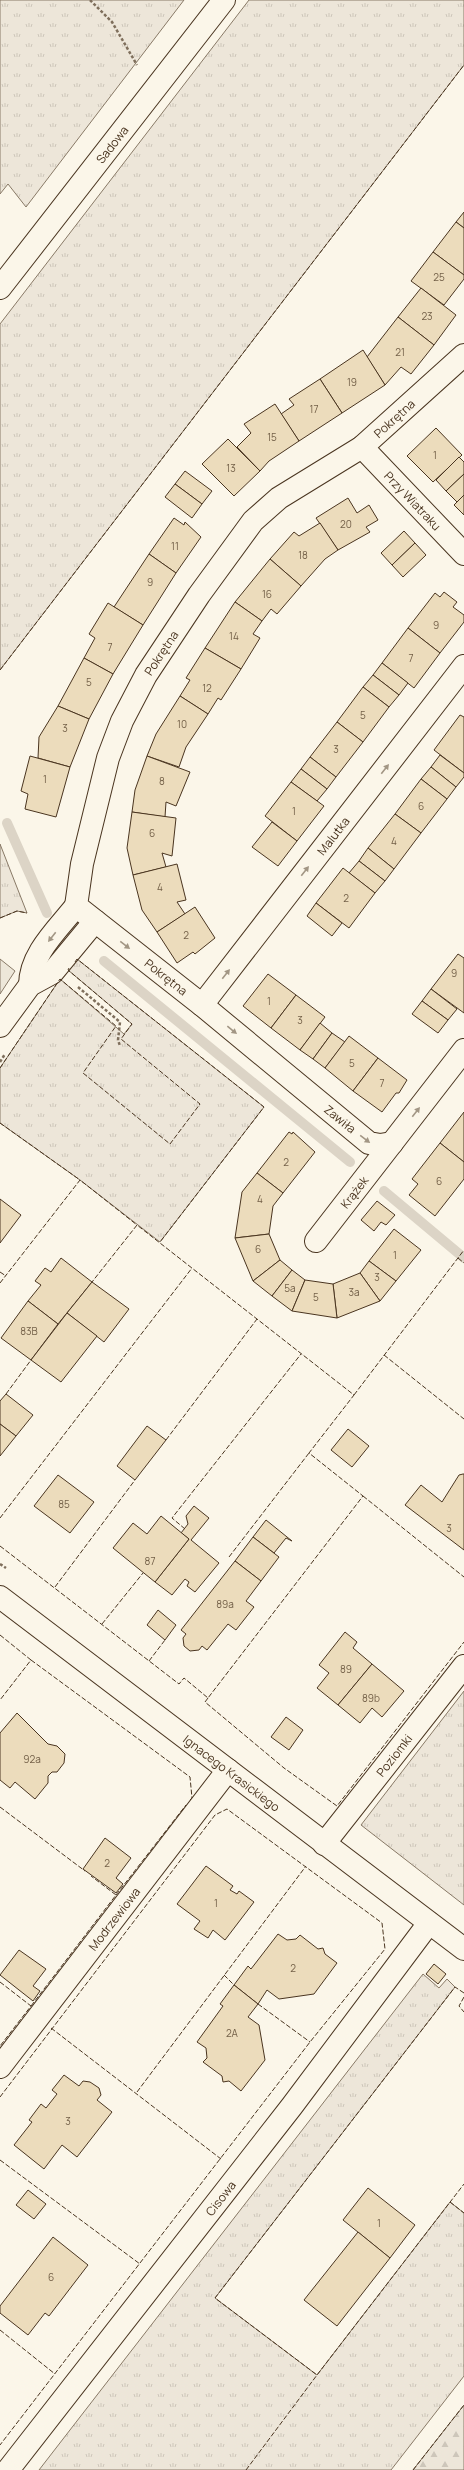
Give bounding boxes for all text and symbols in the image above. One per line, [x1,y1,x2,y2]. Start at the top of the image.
street label: Sadowa [92,122,132,167]
house number: 25 [433,270,445,284]
house number: 23 [421,309,433,323]
house number: 21 [395,345,405,359]
house number: 19 [347,375,357,389]
street label: Pokrętna [370,395,418,441]
house number: 17 [310,402,318,416]
house number: 15 [267,430,277,444]
house number: 1 [433,448,437,462]
house number: 13 [226,461,236,475]
street label: Przy Wiatraku [381,467,445,534]
house number: 20 [340,517,352,531]
house number: 11 [171,539,179,553]
house number: 18 [298,548,308,562]
house number: 9 [147,575,153,589]
house number: 16 [262,587,272,601]
house number: 9 [433,618,439,632]
street label: Pokrętna [140,627,182,678]
house number: 14 [229,629,239,643]
house number: 7 [107,640,113,654]
house number: 7 [408,651,414,665]
house number: 5 [86,675,92,689]
house number: 12 [202,681,212,695]
house number: 5 [360,708,366,722]
house number: 10 [177,717,187,731]
house number: 3 [62,721,68,735]
house number: 3 [333,742,339,756]
one-way arrow [381,763,389,774]
house number: 1 [43,772,47,786]
house number: 8 [159,774,165,788]
house number: 6 [418,799,424,813]
house number: 1 [292,804,296,818]
street label: Malutka [313,813,353,858]
house number: 6 [149,826,155,840]
house number: 4 [391,834,397,848]
one-way arrow [301,866,310,877]
house number: 4 [157,880,163,894]
house number: 2 [343,891,349,905]
house number: 2 [183,928,189,942]
one-way arrow [48,931,57,942]
one-way arrow [120,941,131,949]
street label: Pokrętna [141,955,191,999]
house number: 9 [451,966,457,980]
one-way arrow [221,969,230,980]
house number: 1 [267,994,271,1008]
house number: 3 [297,1013,303,1027]
one-way arrow [227,1026,237,1034]
house number: 5 [349,1056,355,1070]
house number: 7 [379,1076,385,1090]
street label: Zawiła [320,1101,360,1137]
one-way arrow [412,1107,420,1117]
one-way arrow [359,1135,370,1143]
house number: 2 [283,1155,289,1169]
street label: Krążek [336,1171,373,1212]
house number: 6 [436,1174,442,1188]
house number: 4 [257,1192,263,1206]
house number: 6 [255,1242,261,1256]
house number: 1 [393,1248,397,1262]
house number: 3 [374,1270,380,1284]
house number: 5a [284,1281,296,1295]
house number: 3a [348,1285,360,1299]
house number: 5 [313,1290,319,1304]
house number: 83B [20,1324,38,1338]
house number: 85 [58,1497,70,1511]
house number: 3 [446,1521,452,1535]
house number: 87 [145,1554,155,1568]
house number: 89a [216,1597,234,1611]
house number: 89 [340,1662,352,1676]
house number: 89b [362,1691,380,1705]
street label: Ignacego Krasickiego [180,1731,284,1815]
street label: Poziomki [372,1731,416,1780]
house number: 92a [23,1752,41,1766]
house number: 2 [104,1856,110,1870]
street label: Modrzewiowa [84,1883,144,1954]
house number: 1 [214,1896,218,1910]
house number: 2 [290,1961,296,1975]
house number: 2A [226,2026,239,2040]
house number: 3 [65,2114,71,2128]
street label: Cisowa [201,2177,239,2219]
house number: 1 [377,2216,381,2230]
house number: 6 [48,2270,54,2284]

